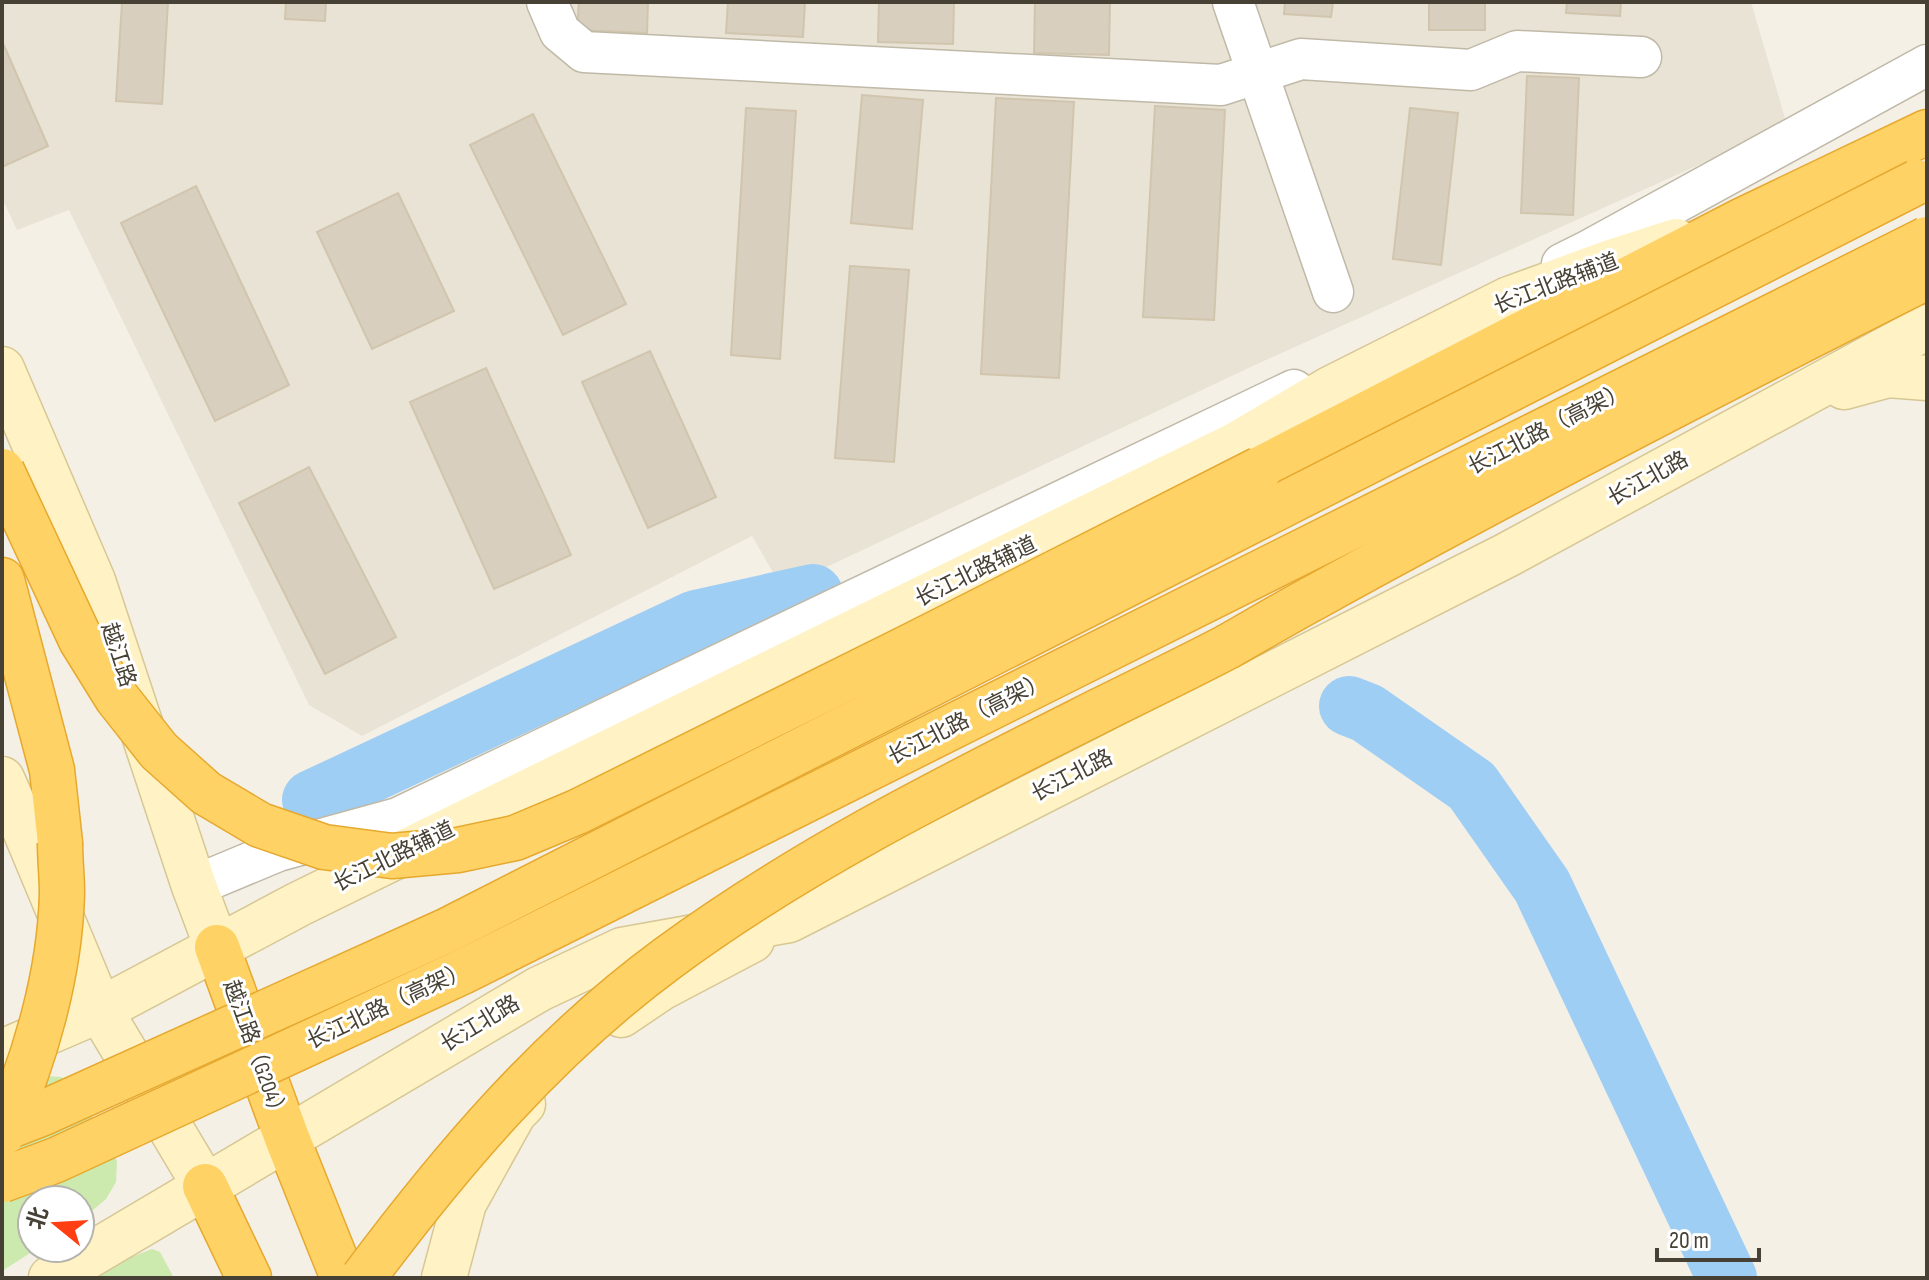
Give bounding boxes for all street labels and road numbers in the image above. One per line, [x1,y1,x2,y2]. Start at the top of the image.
street label: 长江北路辅道 [1490,248,1622,320]
street label: 长江北路（高架） [1463,377,1633,481]
street label: 长江北路 [1603,446,1693,512]
street label: 长江北路辅道 [911,531,1041,613]
street label: 越江路 [95,619,141,691]
street label: 长江北路（高架） [883,667,1053,771]
street label: 长江北路 [1027,744,1117,808]
street label: 长江北路辅道 [329,816,459,898]
street label: 长江北路（高架） [303,957,473,1055]
street label: 越江路（G204） [217,976,293,1126]
street label: 长江北路 [435,990,525,1058]

